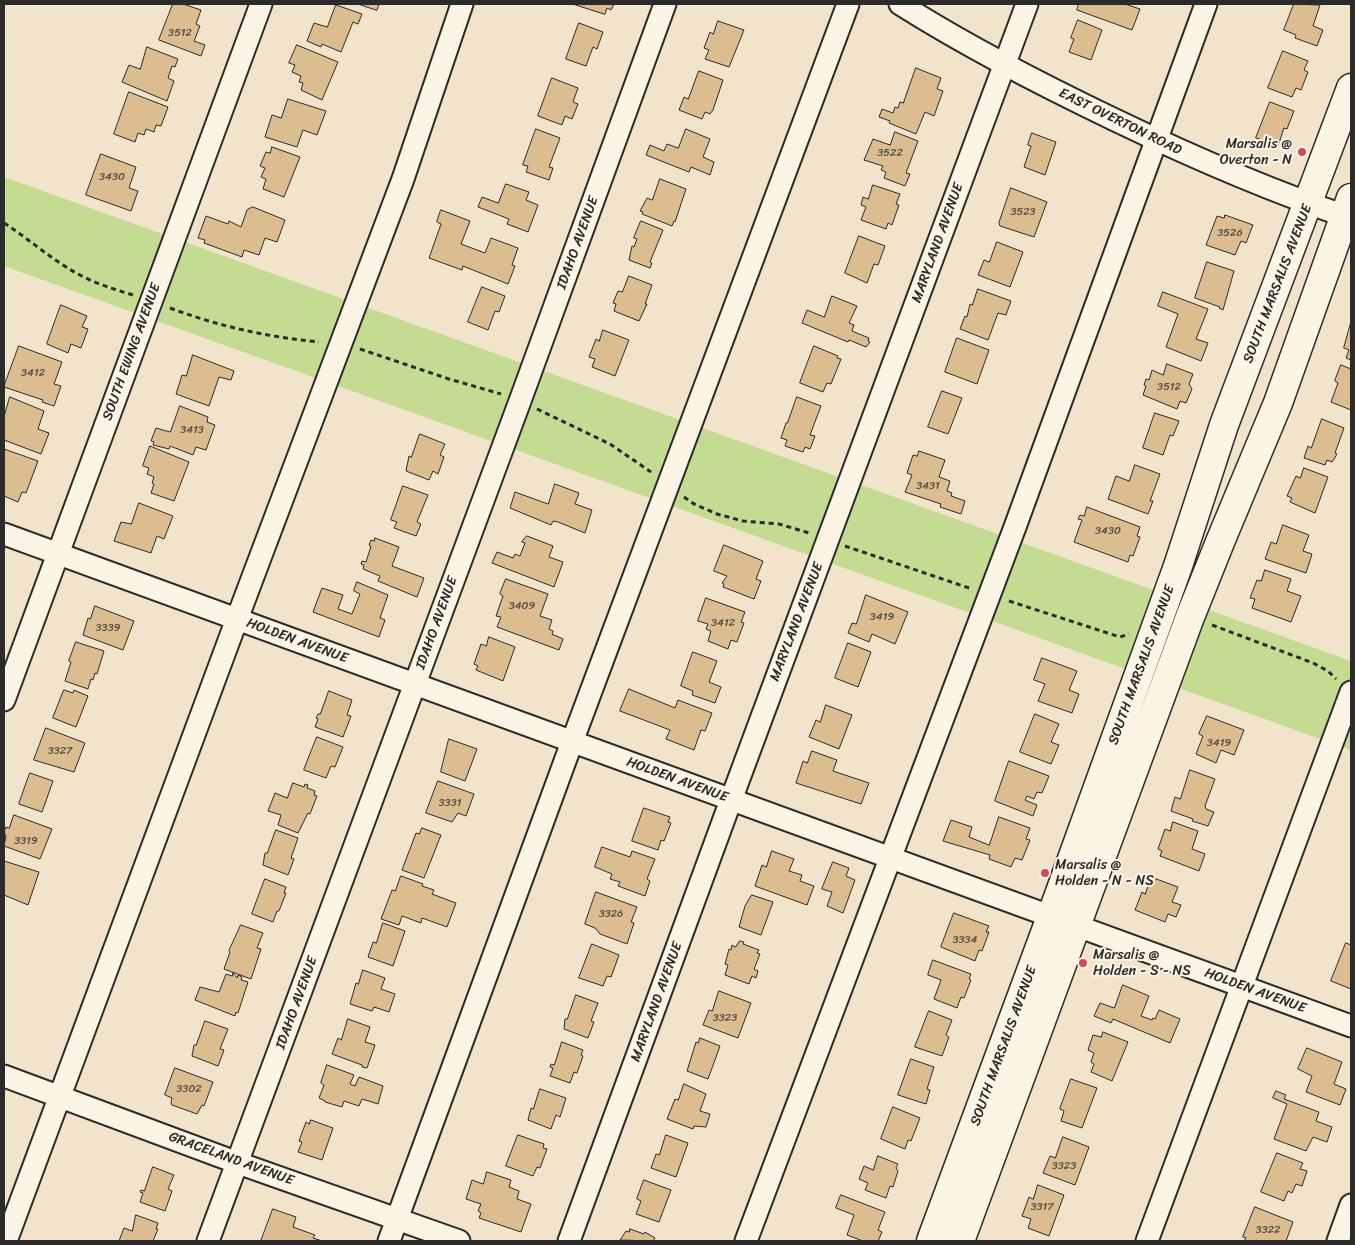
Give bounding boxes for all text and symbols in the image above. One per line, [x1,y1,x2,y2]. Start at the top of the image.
house number: 3512 [168,26,192,40]
street label: EAST OVERTON ROAD [1056,85,1184,159]
place label: Marsalis @ Overton - N [1220,136,1292,168]
house number: 3522 [877,146,903,160]
marker: Marsalis @ Overton - N [1296,146,1308,158]
house number: 3430 [99,170,125,184]
street label: MARYLAND AVENUE [909,181,967,305]
street label: IDAHO AVENUE [553,194,603,292]
street label: SOUTH MARSALIS AVENUE [1240,202,1316,366]
house number: 3523 [1010,205,1036,219]
house number: 3526 [1217,226,1243,240]
street label: SOUTH EWING AVENUE [99,281,165,423]
house number: 3412 [21,366,45,380]
house number: 3512 [1157,380,1181,394]
house number: 3413 [180,423,204,437]
house number: 3431 [916,479,940,493]
house number: 3430 [1095,524,1121,538]
street label: MARYLAND AVENUE [767,560,827,684]
street label: IDAHO AVENUE [412,574,462,672]
street label: SOUTH MARSALIS AVENUE [1105,583,1179,747]
house number: 3409 [509,599,535,613]
house number: 3419 [870,610,894,624]
street label: HOLDEN AVENUE [244,615,350,667]
house number: 3412 [711,616,735,630]
house number: 3339 [96,621,120,635]
house number: 3419 [1207,736,1231,750]
house number: 3327 [48,744,72,758]
street label: HOLDEN AVENUE [624,754,730,806]
house number: 3331 [439,796,461,810]
house number: 3319 [14,834,38,848]
place label: Marsalis @ Holden - N - NS [1055,857,1154,890]
marker: Marsalis @ Holden - N - NS [1039,867,1051,879]
house number: 3326 [599,907,623,921]
house number: 3334 [953,933,977,947]
street label: MARYLAND AVENUE [628,940,686,1064]
place label: Marsalis @ Holden - S - NS [1093,947,1191,980]
street label: IDAHO AVENUE [272,954,322,1052]
marker: Marsalis @ Holden - S - NS [1077,957,1089,969]
street label: SOUTH MARSALIS AVENUE [967,964,1041,1128]
street label: HOLDEN AVENUE [1202,965,1308,1017]
house number: 3323 [713,1011,737,1025]
house number: 3302 [176,1082,202,1096]
street label: GRACELAND AVENUE [166,1129,296,1189]
house number: 3323 [1052,1159,1076,1173]
house number: 3317 [1030,1200,1054,1214]
house number: 3322 [1256,1223,1280,1237]

